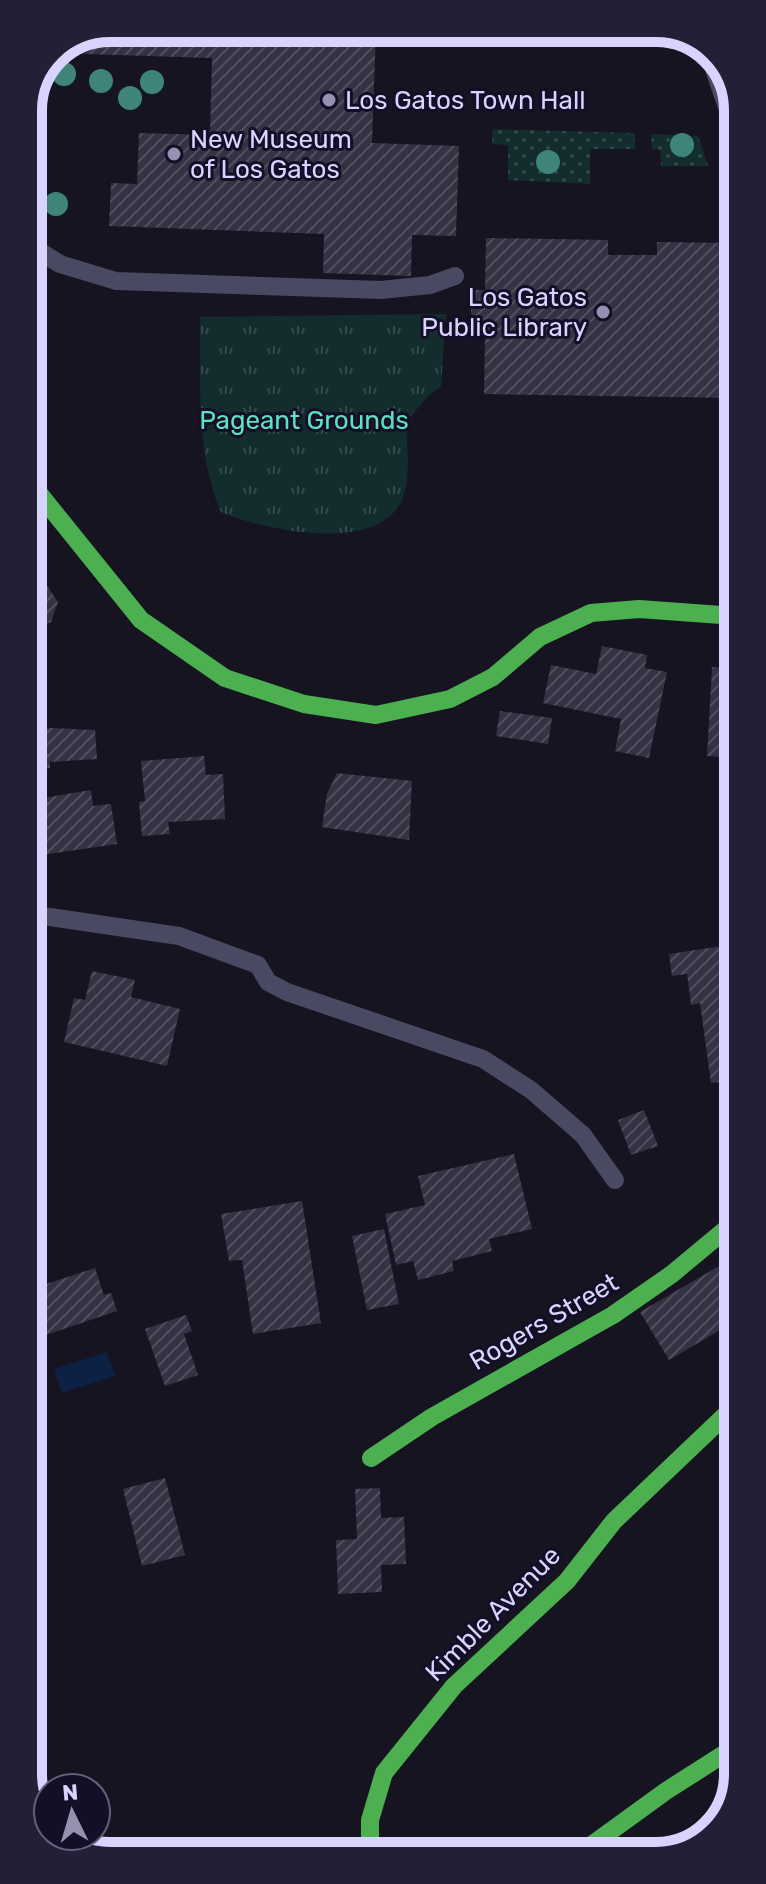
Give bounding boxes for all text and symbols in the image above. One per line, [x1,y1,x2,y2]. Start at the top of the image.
place label: Los Gatos Town Hall [345,85,586,116]
marker: Los Gatos Town Hall [320,91,338,109]
place label: New Museum of Los Gatos [190,124,352,185]
marker: New Museum of Los Gatos [165,145,183,163]
place label: Los Gatos Public Library [421,282,587,343]
marker: Los Gatos Public Library [594,303,612,321]
park label: Pageant Grounds [199,405,409,436]
street label: Rogers Street [464,1267,624,1377]
street label: Kimble Avenue [419,1540,567,1688]
north arrow [32,1772,112,1852]
text: N [61,1778,79,1807]

